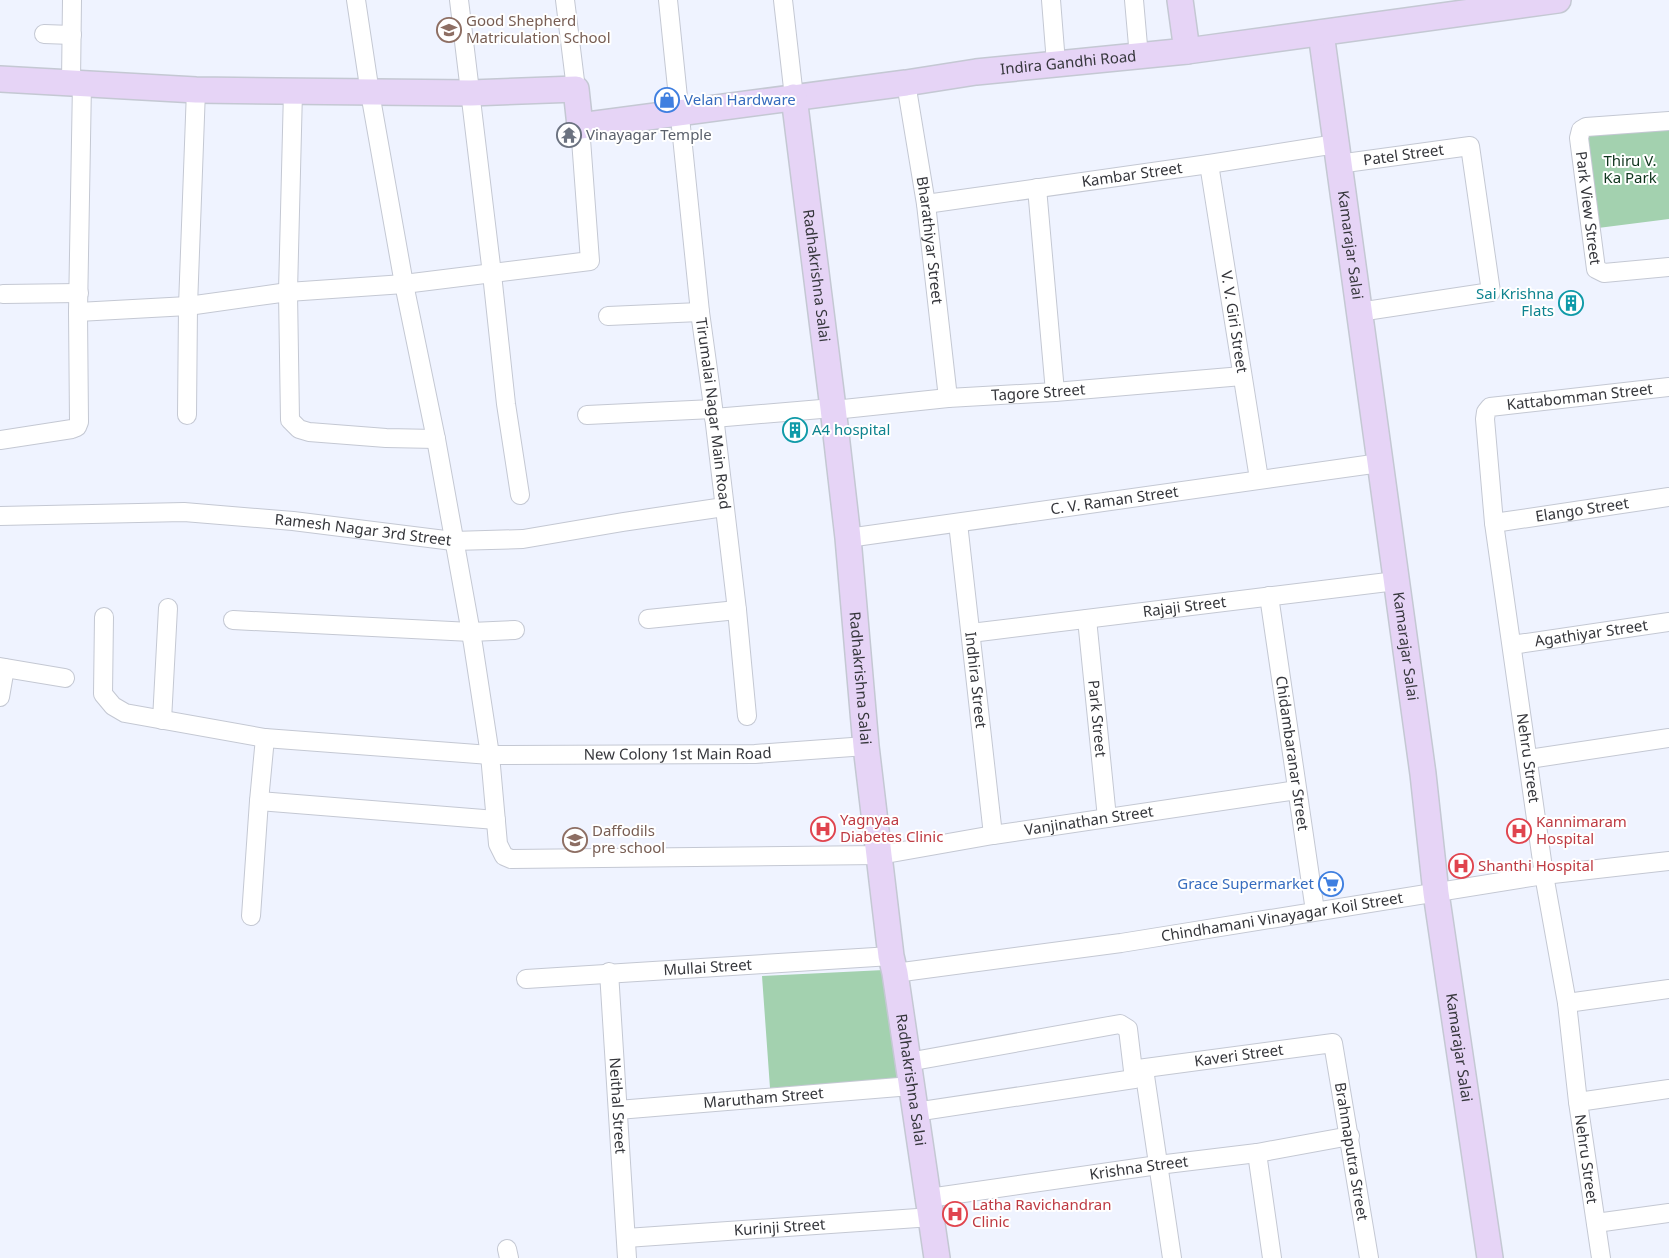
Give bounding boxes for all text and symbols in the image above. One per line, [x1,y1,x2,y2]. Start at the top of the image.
place label: Good Shepherd Matriculation School [466,10,611,47]
school or university icon: Good Shepherd Matriculation School [436,17,462,43]
street label: Indira Gandhi Road [999,45,1137,79]
shop icon: Velan Hardware [654,87,680,113]
place label: Velan Hardware [684,89,796,109]
temple icon: Vinayagar Temple [556,122,582,148]
place label: Vinayagar Temple [586,124,712,144]
street label: Patel Street [1362,139,1445,169]
street label: Park View Street [1572,150,1606,267]
park label: Thiru V. Ka Park [1603,150,1657,187]
street label: Kambar Street [1080,157,1184,191]
street label: Bharathiyar Street [913,175,948,306]
street label: Kamarajar Salai [1334,189,1369,301]
street label: Radhakrishna Salai [799,208,836,343]
street label: V. V. Giri Street [1217,269,1253,375]
place label: Sai Krishna Flats [1476,283,1554,320]
building icon: Sai Krishna Flats [1558,290,1584,316]
street label: Tirumalai Nagar Main Road [692,316,736,510]
street label: Tagore Street [991,378,1086,405]
street label: Kattabomman Street [1505,378,1654,414]
building icon: A4 hospital [782,417,808,443]
place label: A4 hospital [812,419,890,439]
street label: C. V. Raman Street [1049,480,1180,518]
street label: Elango Street [1534,492,1630,526]
street label: Ramesh Nagar 3rd Street [274,509,453,550]
street label: Kamarajar Salai [1389,590,1424,702]
street label: Rajaji Street [1142,591,1228,621]
street label: Radhakrishna Salai [845,611,877,746]
street label: Agathiyar Street [1533,614,1649,651]
street label: Indhira Street [961,631,992,730]
street label: Chidambaranar Street [1272,675,1314,832]
street label: Park Street [1084,679,1112,759]
street label: Nehru Street [1513,712,1545,805]
street label: New Colony 1st Main Road [584,742,772,764]
street label: Vanjinathan Street [1023,800,1155,839]
place label: Yagnyaa Diabetes Clinic [840,809,943,846]
place label: Kannimaram Hospital [1536,811,1627,848]
hospital icon: Yagnyaa Diabetes Clinic [810,816,836,842]
hospital icon: Kannimaram Hospital [1506,818,1532,844]
place label: Daffodils pre school [592,820,665,857]
school or university icon: Daffodils pre school [562,827,588,853]
hospital icon: Shanthi Hospital [1448,853,1474,879]
place label: Shanthi Hospital [1478,855,1594,875]
supermarket icon: Grace Supermarket [1318,871,1344,897]
place label: Grace Supermarket [1177,873,1315,893]
street label: Chindhamani Vinayagar Koil Street [1159,887,1405,945]
street label: Mullai Street [663,954,753,979]
street label: Kamarajar Salai [1442,992,1478,1103]
street label: Radhakrishna Salai [892,1012,931,1147]
street label: Kaveri Street [1193,1039,1285,1070]
street label: Neithal Street [605,1057,631,1155]
street label: Brahmaputra Street [1331,1081,1374,1223]
street label: Marutham Street [703,1082,825,1112]
street label: Nehru Street [1571,1113,1603,1206]
street label: Krishna Street [1088,1150,1190,1184]
place label: Latha Ravichandran Clinic [972,1194,1111,1231]
hospital icon: Latha Ravichandran Clinic [942,1201,968,1227]
street label: Kurinji Street [733,1213,826,1240]

